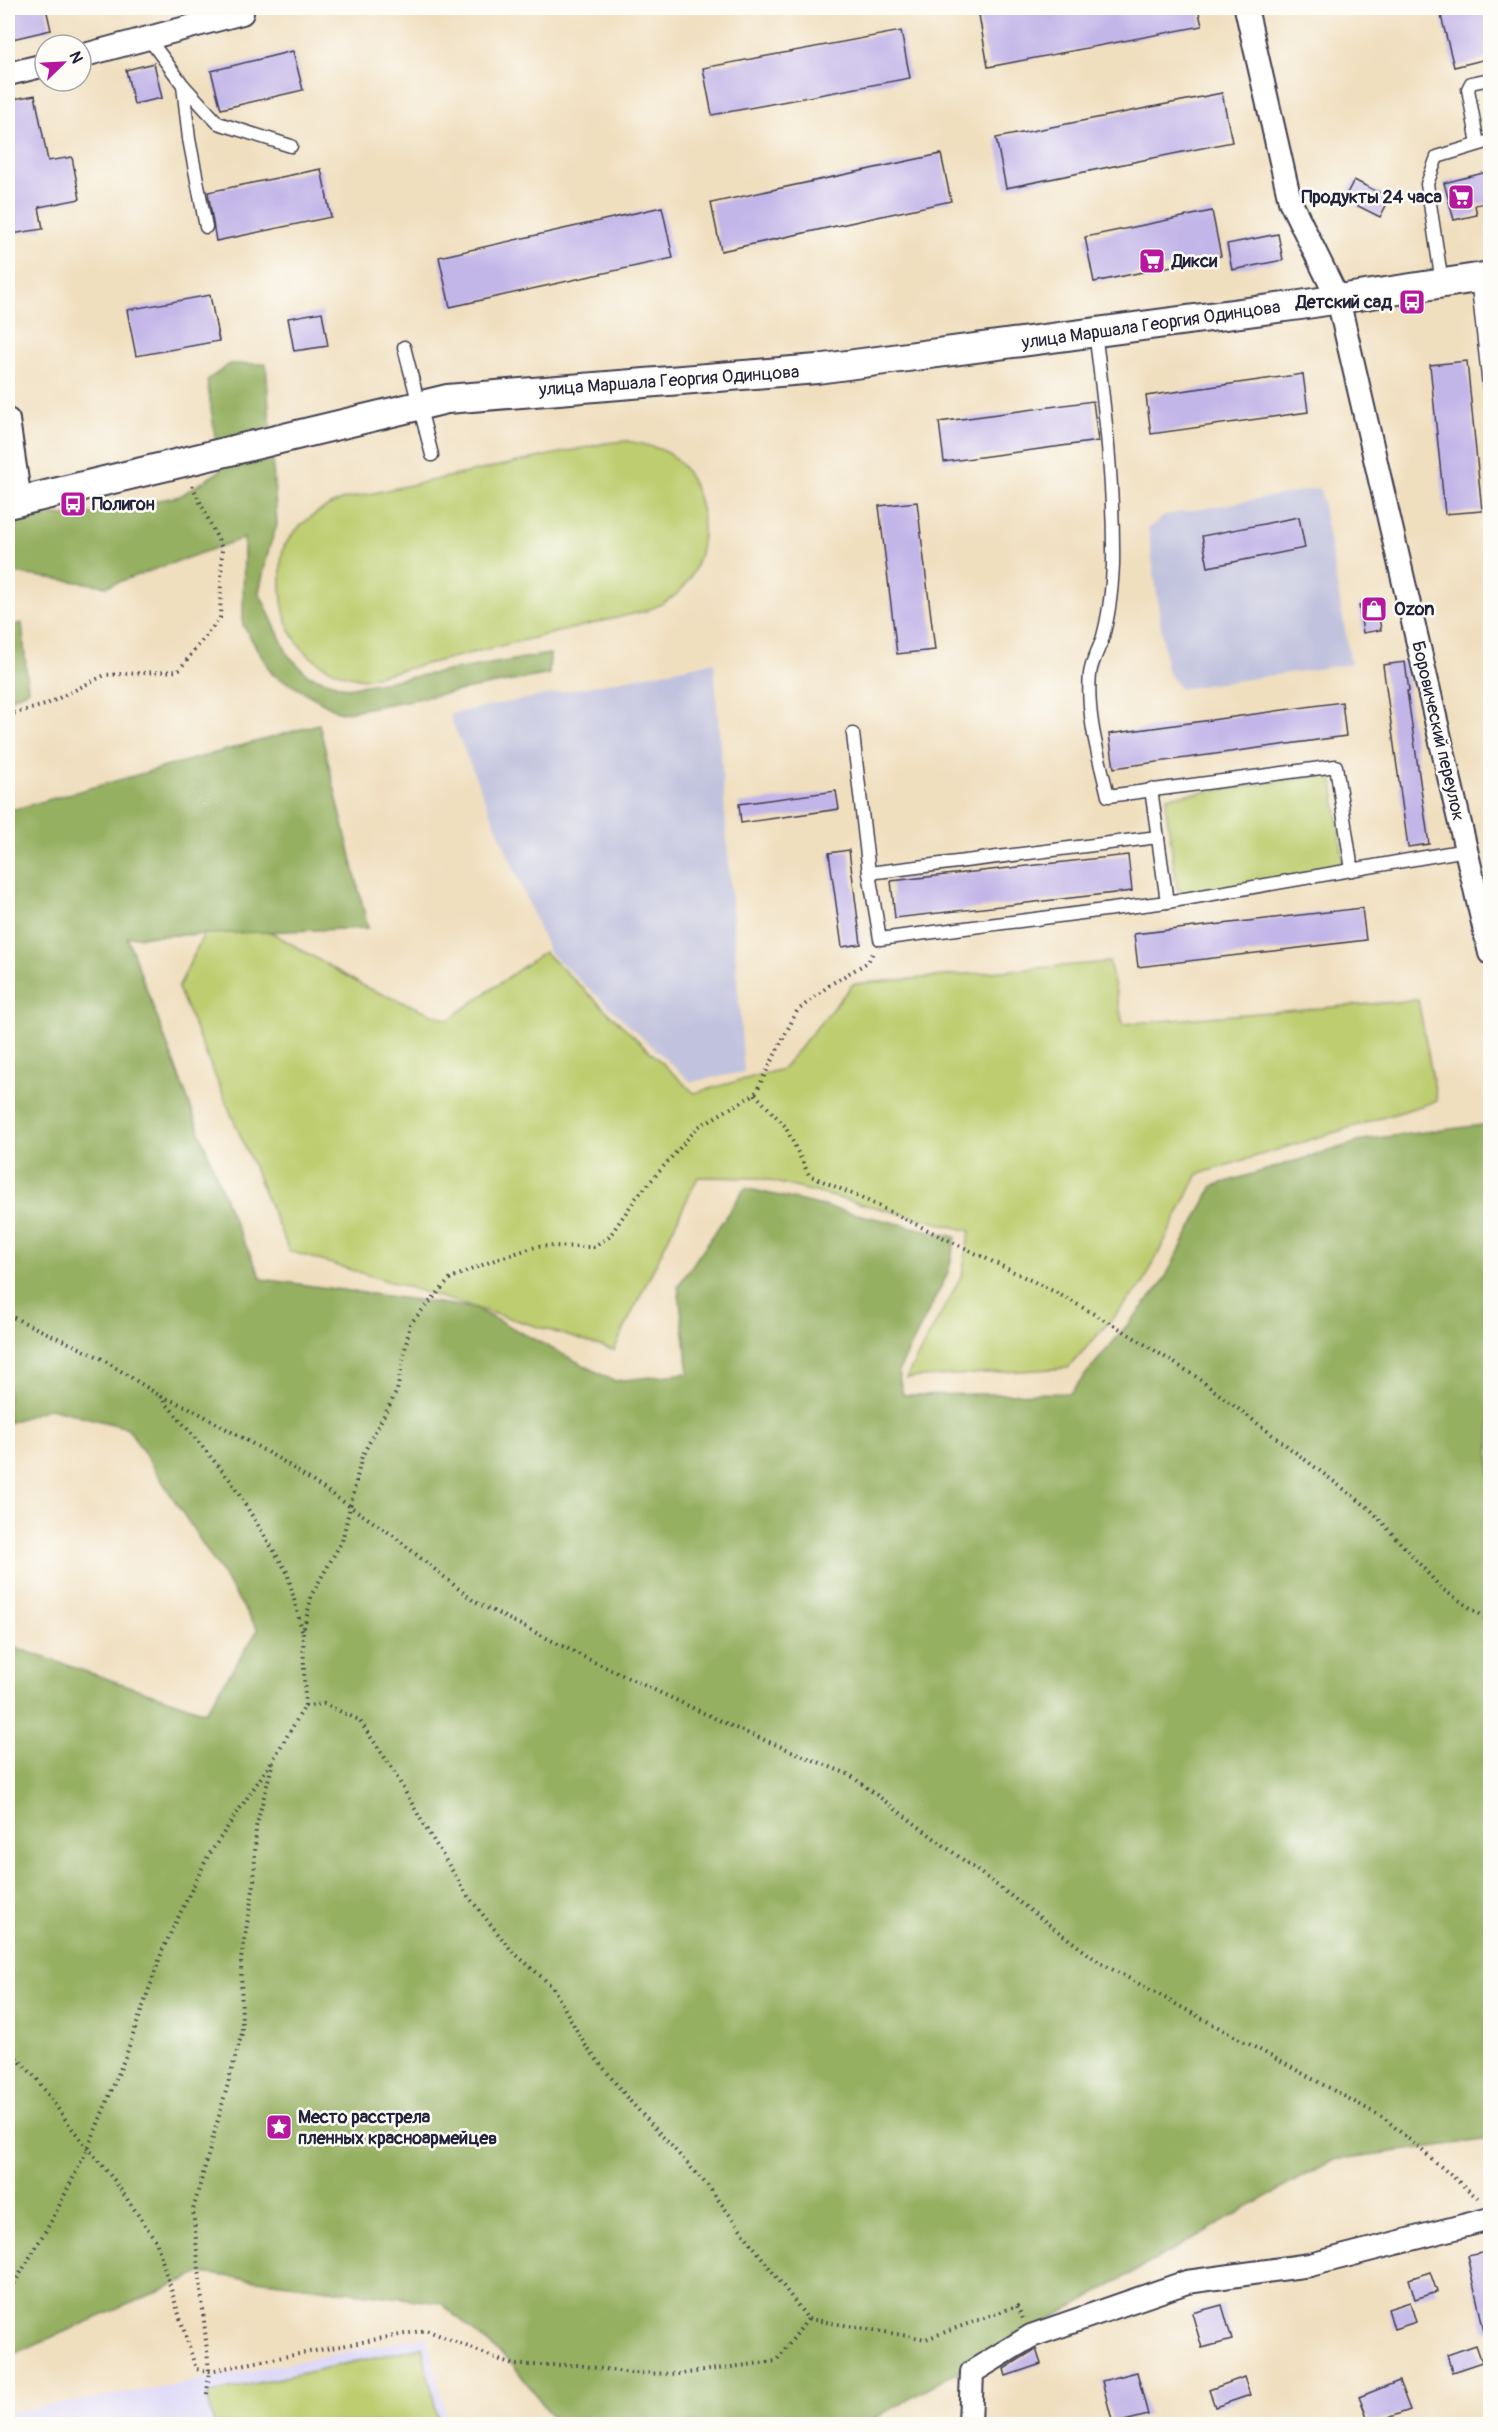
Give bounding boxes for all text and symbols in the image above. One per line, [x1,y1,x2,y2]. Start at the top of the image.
north arrow [33,33,93,93]
text: N [64,48,87,66]
supermarket icon: Продукты 24 часа [1446,182,1476,212]
place label: Продукты 24 часа [1301,186,1443,209]
supermarket icon: Дикси [1137,246,1167,276]
place label: Дикси [1171,250,1217,273]
bus stop icon: Детский сад [1397,287,1427,317]
place label: Детский сад [1295,291,1392,314]
street label: улица Маршала Георгия Одинцова [1019,295,1282,355]
street label: улица Маршала Георгия Одинцова [537,360,800,402]
bus stop icon: Полигон [58,489,88,519]
place label: Полигон [92,493,155,516]
shop icon: Ozon [1359,594,1389,624]
place label: Ozon [1394,598,1434,621]
street label: Боровический переулок [1406,639,1470,823]
place label: Место расстрела пленных красноармейцев [298,2106,497,2150]
place icon: Место расстрела пленных красноармейцев [264,2112,294,2142]

